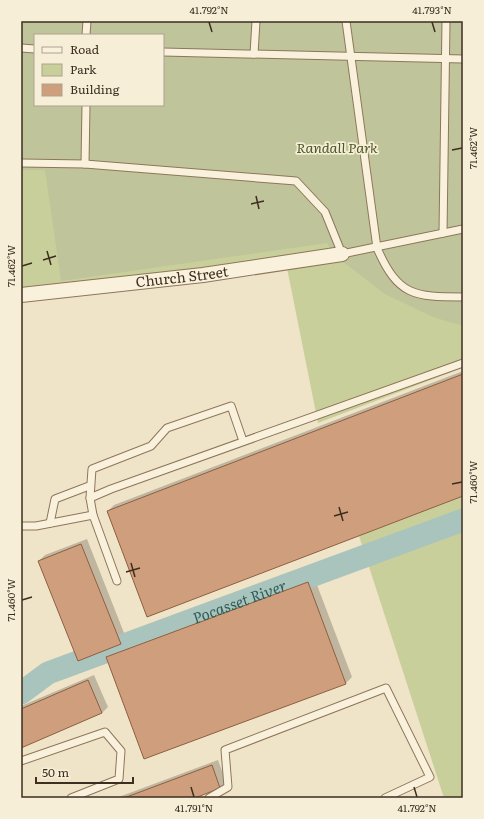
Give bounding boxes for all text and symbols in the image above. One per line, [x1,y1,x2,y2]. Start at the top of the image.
text: 41.792°N [189,2,229,17]
text: 41.793°N [412,2,452,17]
legend [34,34,164,106]
text: Road [70,40,100,58]
text: Park [70,60,97,78]
text: Building [70,80,120,98]
text: 71.462°W [465,127,480,169]
park label: Randall Park [296,137,378,157]
text: 71.462°W [3,245,18,287]
street label: Church Street [135,260,230,291]
text: 71.460°W [465,460,480,503]
water label: Pocasset River [189,573,290,629]
text: 71.460°W [3,578,18,621]
scale bar [36,759,133,785]
text: 50 m [42,763,69,781]
text: 41.791°N [175,800,213,815]
text: 41.792°N [397,800,437,815]

